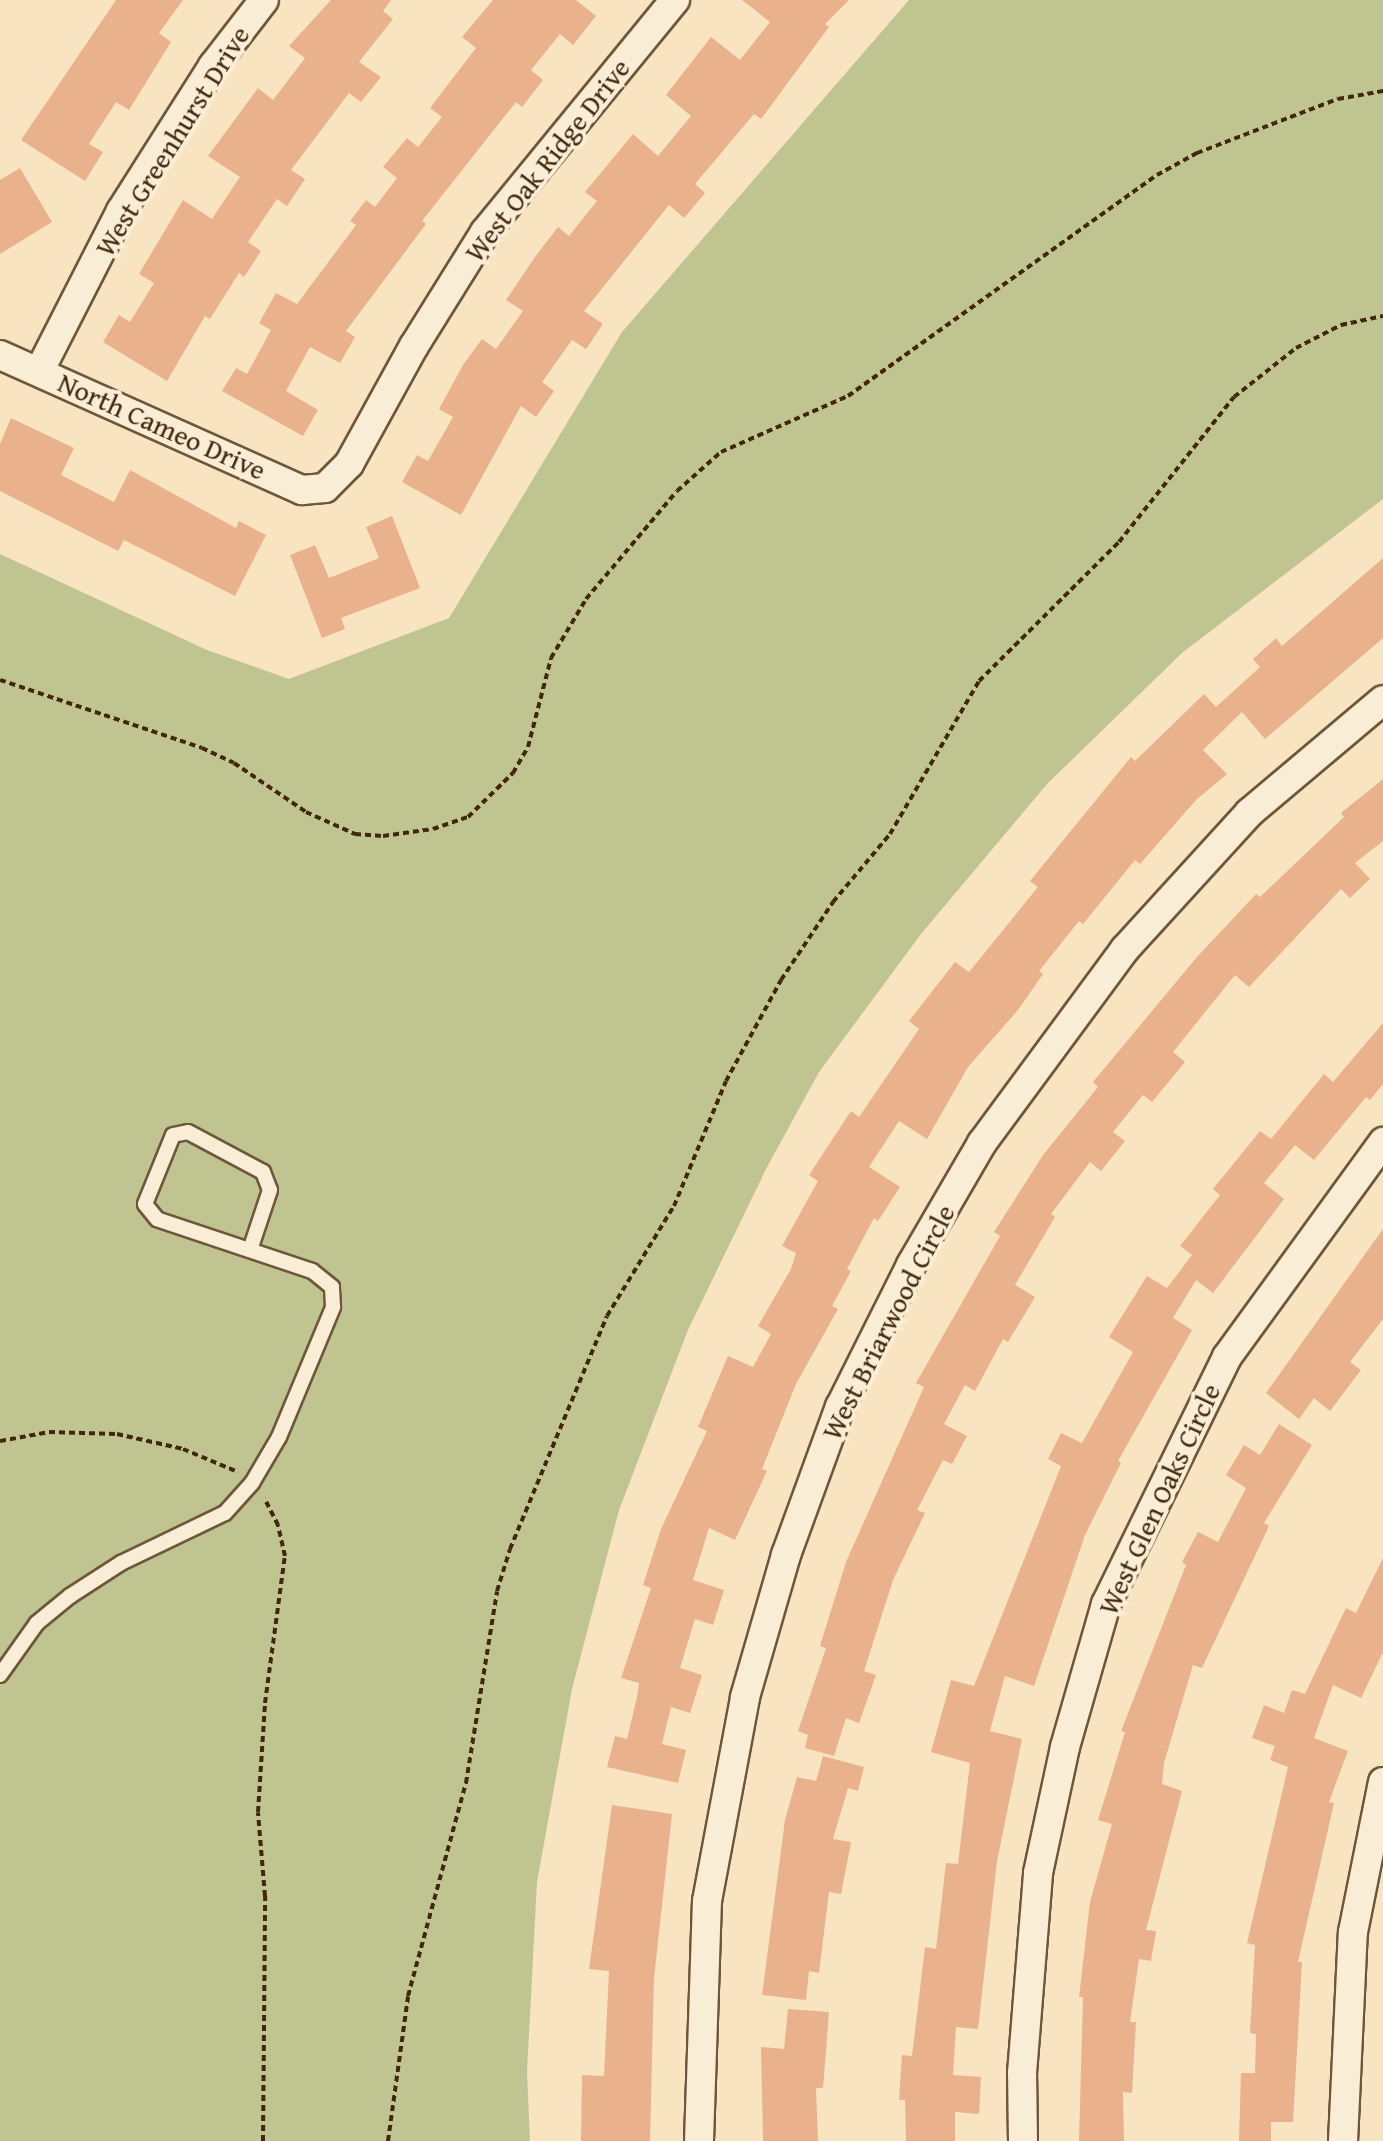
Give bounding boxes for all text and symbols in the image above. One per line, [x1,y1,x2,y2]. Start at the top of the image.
street label: West Greenhurst Drive [88,20,256,262]
street label: West Oak Ridge Drive [457,52,637,268]
street label: North Cameo Drive [53,365,271,487]
street label: West Briarwood Circle [814,1199,962,1445]
street label: West Glen Oaks Circle [1091,1378,1227,1620]

